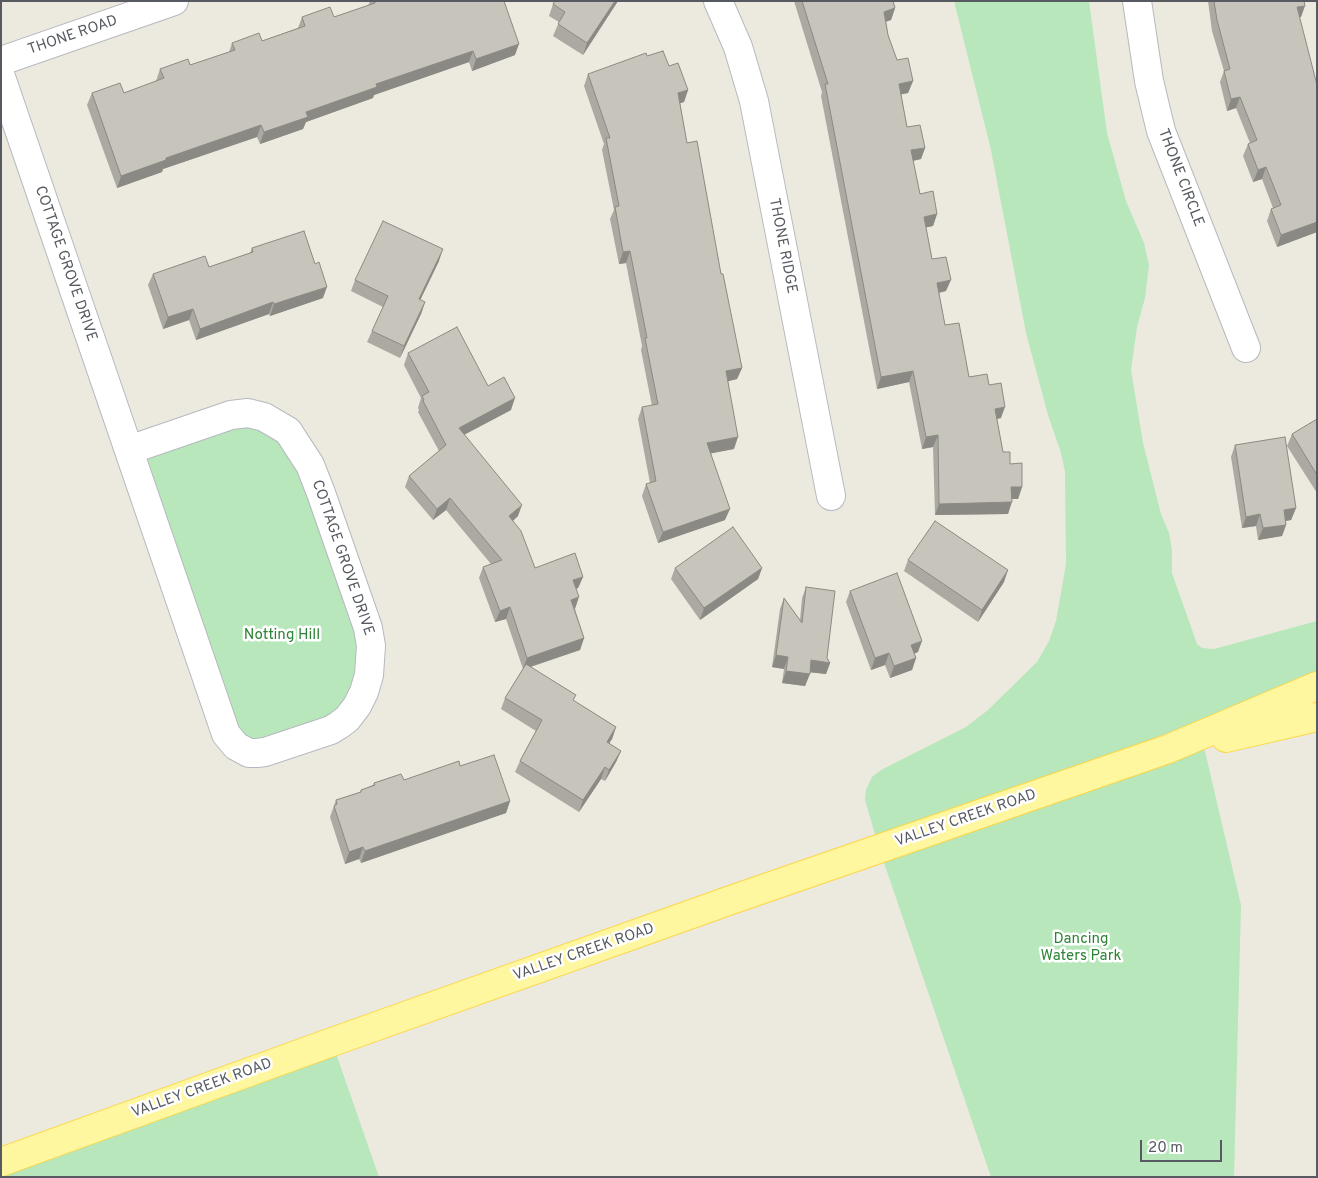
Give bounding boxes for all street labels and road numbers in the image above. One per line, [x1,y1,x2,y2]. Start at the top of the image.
street label: THONE ROAD [26,12,120,60]
street label: THONE CIRCLE [1153,126,1207,230]
street label: COTTAGE GROVE DRIVE [30,184,100,344]
street label: THONE RIDGE [764,197,800,295]
street label: COTTAGE GROVE DRIVE [307,478,377,638]
street label: VALLEY CREEK ROAD [893,786,1039,852]
street label: VALLEY CREEK ROAD [511,920,657,986]
street label: VALLEY CREEK ROAD [129,1055,275,1123]

